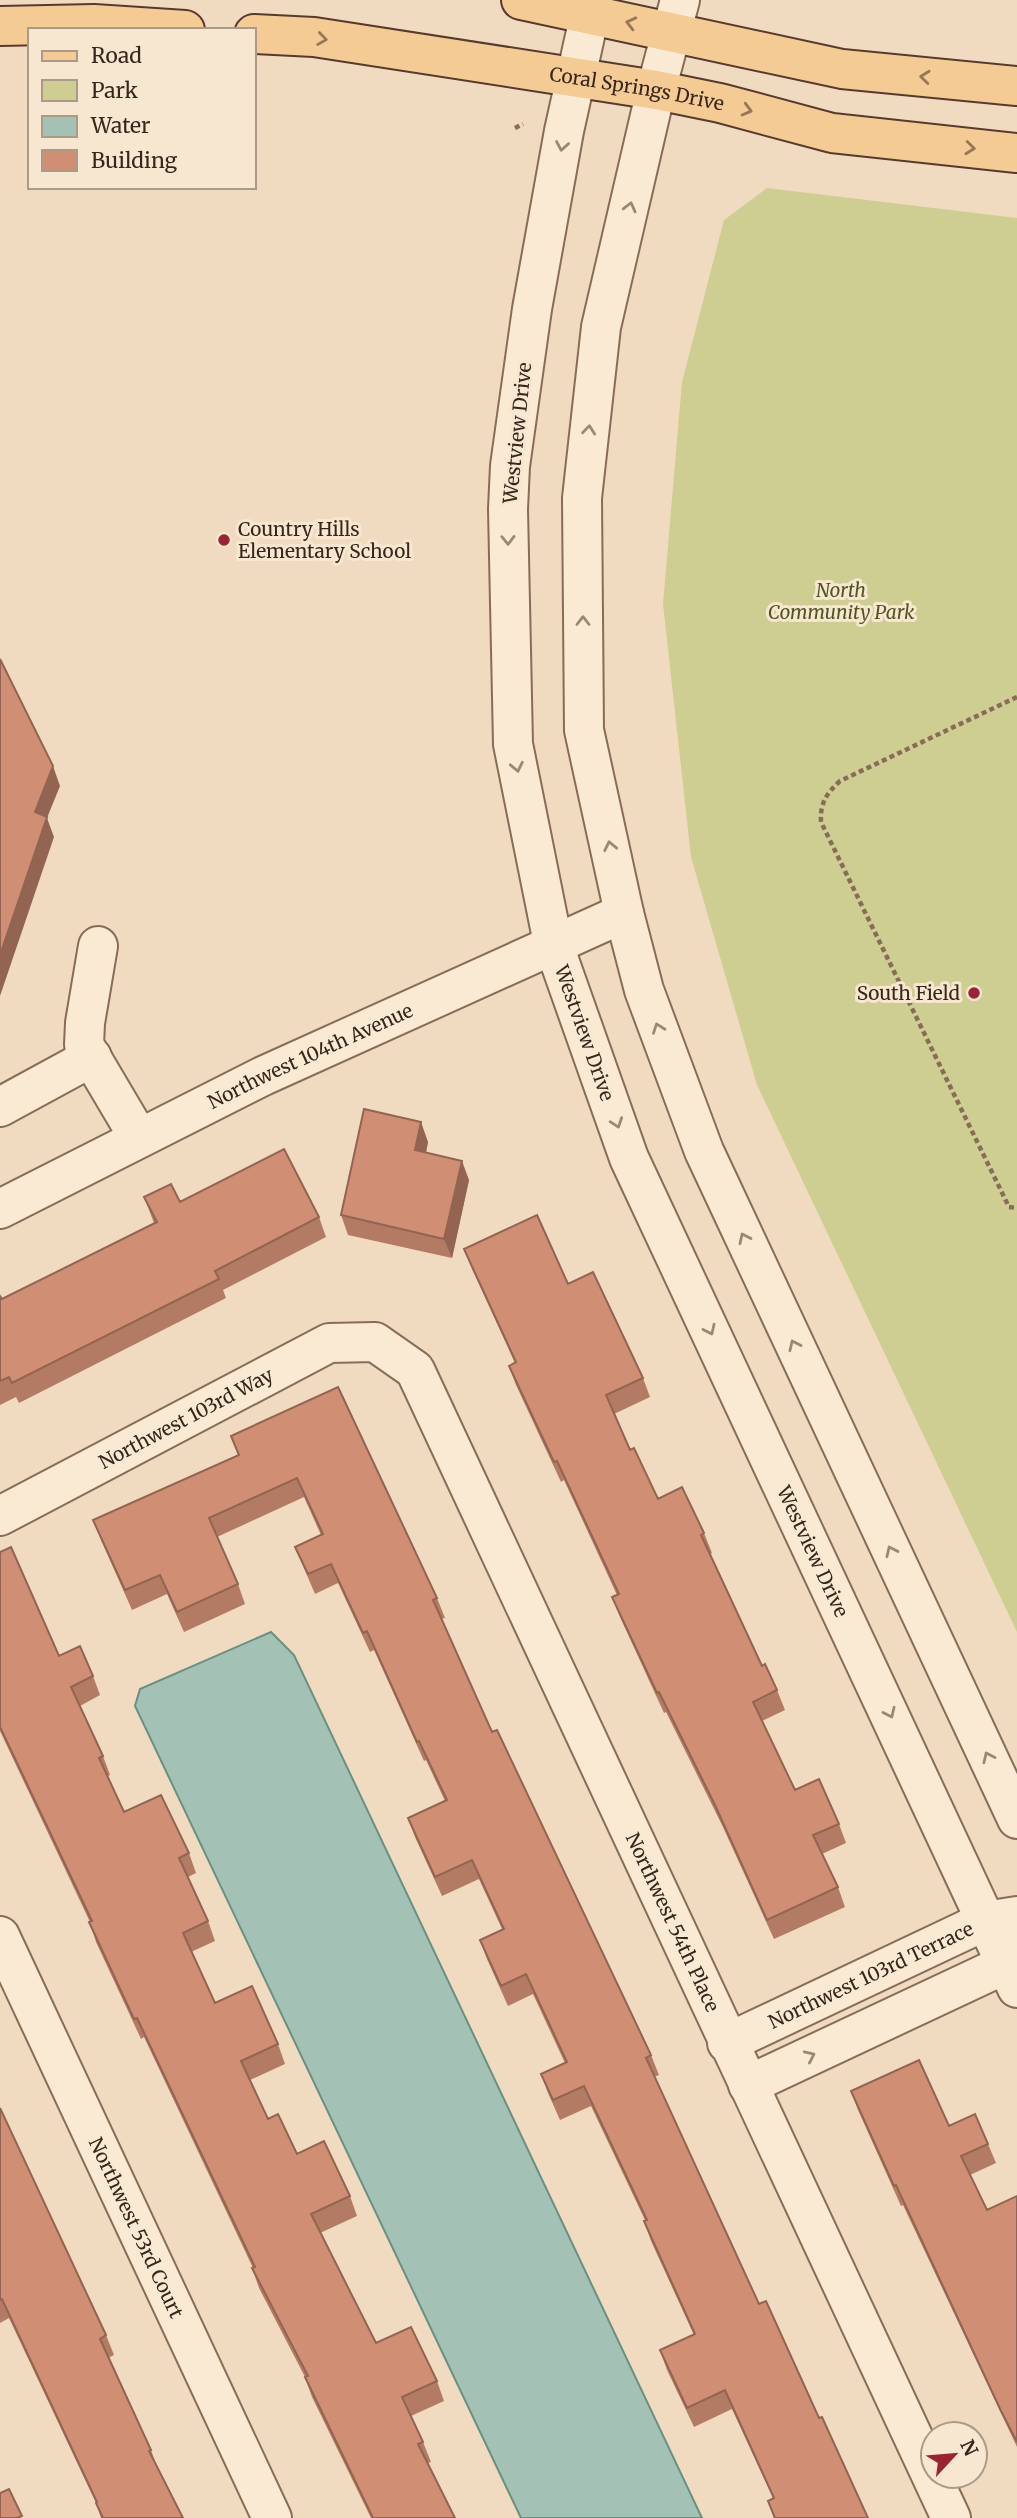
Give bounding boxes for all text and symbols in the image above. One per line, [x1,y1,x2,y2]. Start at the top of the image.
one-way arrow [625,17,637,31]
legend [28,28,256,189]
one-way arrow [316,31,328,46]
text: Road [91,42,142,69]
street label: Coral Springs Drive [548,62,726,116]
one-way arrow [919,70,930,85]
text: Park [91,77,138,104]
one-way arrow [741,102,753,116]
text: Water [90,112,150,139]
one-way arrow [555,140,570,152]
one-way arrow [965,141,976,156]
text: Building [91,147,178,174]
one-way arrow [621,201,636,213]
street label: Westview Drive [498,361,536,506]
one-way arrow [582,425,597,436]
place label: Country Hills Elementary School [238,517,411,563]
marker: Country Hills Elementary School [216,532,232,548]
one-way arrow [501,535,516,546]
park label: North Community Park [768,578,915,624]
one-way arrow [575,616,591,626]
one-way arrow [509,761,524,773]
one-way arrow [603,840,618,852]
street label: Westview Drive [549,961,620,1104]
place label: South Field [857,981,960,1005]
marker: South Field [966,985,982,1001]
street label: Northwest 104th Avenue [204,998,417,1114]
one-way arrow [652,1022,666,1034]
one-way arrow [609,1116,623,1129]
one-way arrow [738,1233,752,1245]
one-way arrow [702,1323,716,1335]
one-way arrow [789,1340,803,1353]
street label: Northwest 103rd Way [95,1363,277,1474]
street label: Westview Drive [772,1481,854,1621]
one-way arrow [885,1546,899,1558]
one-way arrow [882,1706,896,1718]
one-way arrow [982,1752,996,1764]
street label: Northwest 54th Place [621,1829,725,2016]
street label: Northwest 103rd Terrace [764,1916,977,2034]
one-way arrow [803,2050,815,2064]
street label: Northwest 53rd Court [84,2134,189,2322]
north arrow [919,2420,989,2490]
text: N [955,2436,983,2460]

